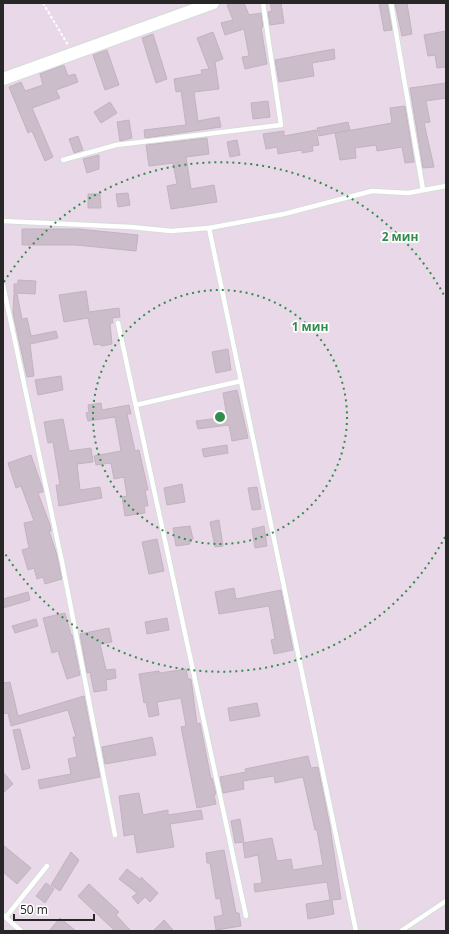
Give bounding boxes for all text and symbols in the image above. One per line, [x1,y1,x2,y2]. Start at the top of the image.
text: 2 мин [382,228,418,245]
text: 1 мин [292,318,328,335]
centre of rings [213,410,227,424]
scale bar [14,896,94,922]
text: 50 m [20,901,48,918]

